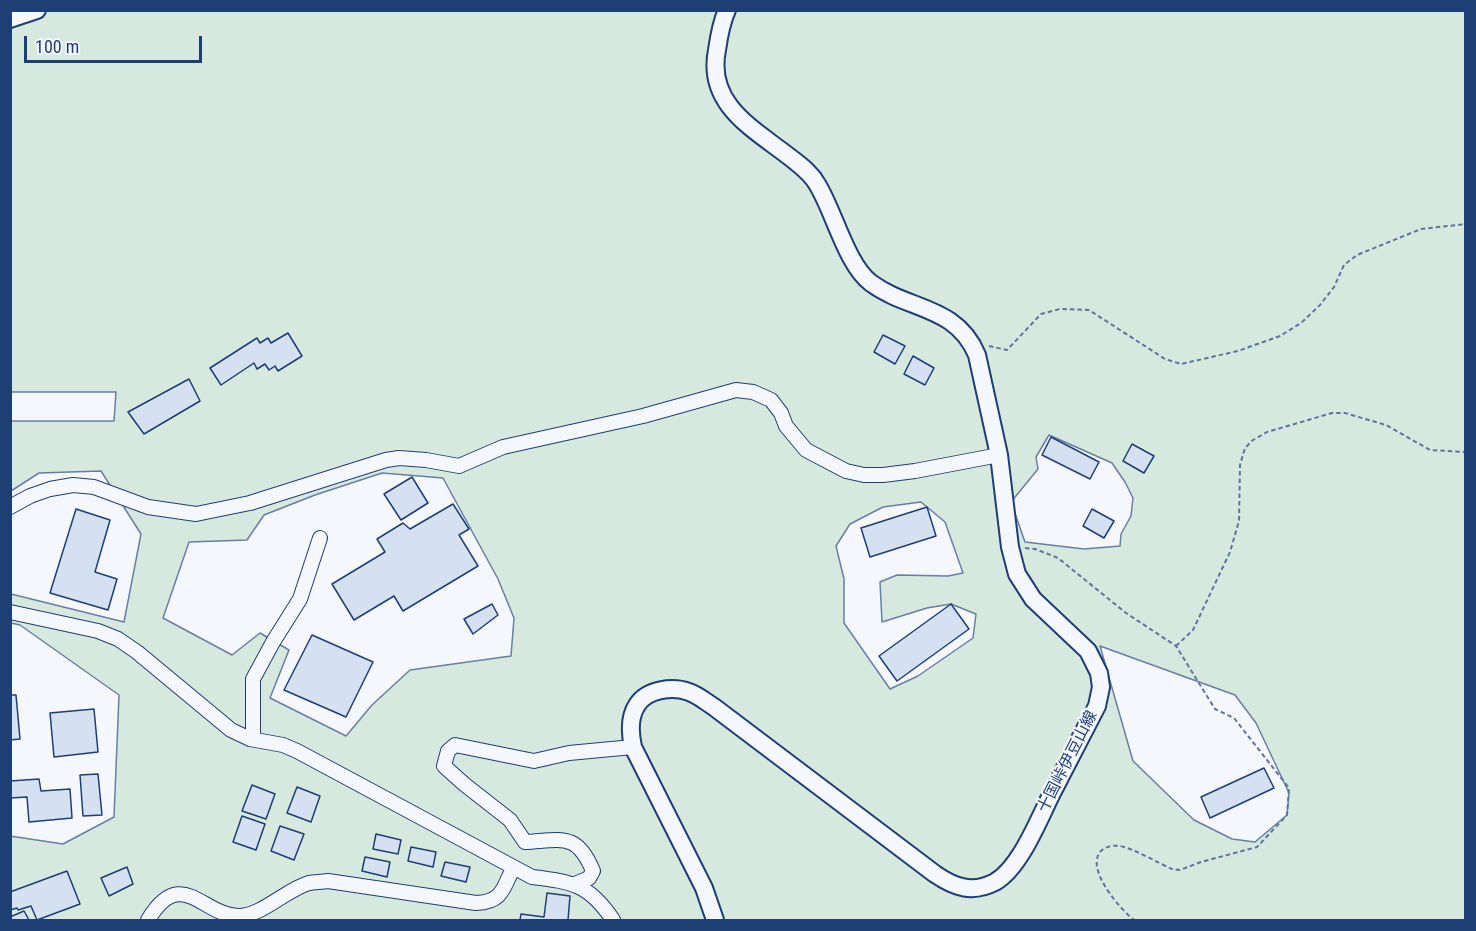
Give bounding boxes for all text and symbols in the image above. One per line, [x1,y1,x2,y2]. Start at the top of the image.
scale bar [27,24,206,62]
text: 100 m [35,36,79,57]
street label: 十国峠伊豆山線 [1034,708,1102,816]

